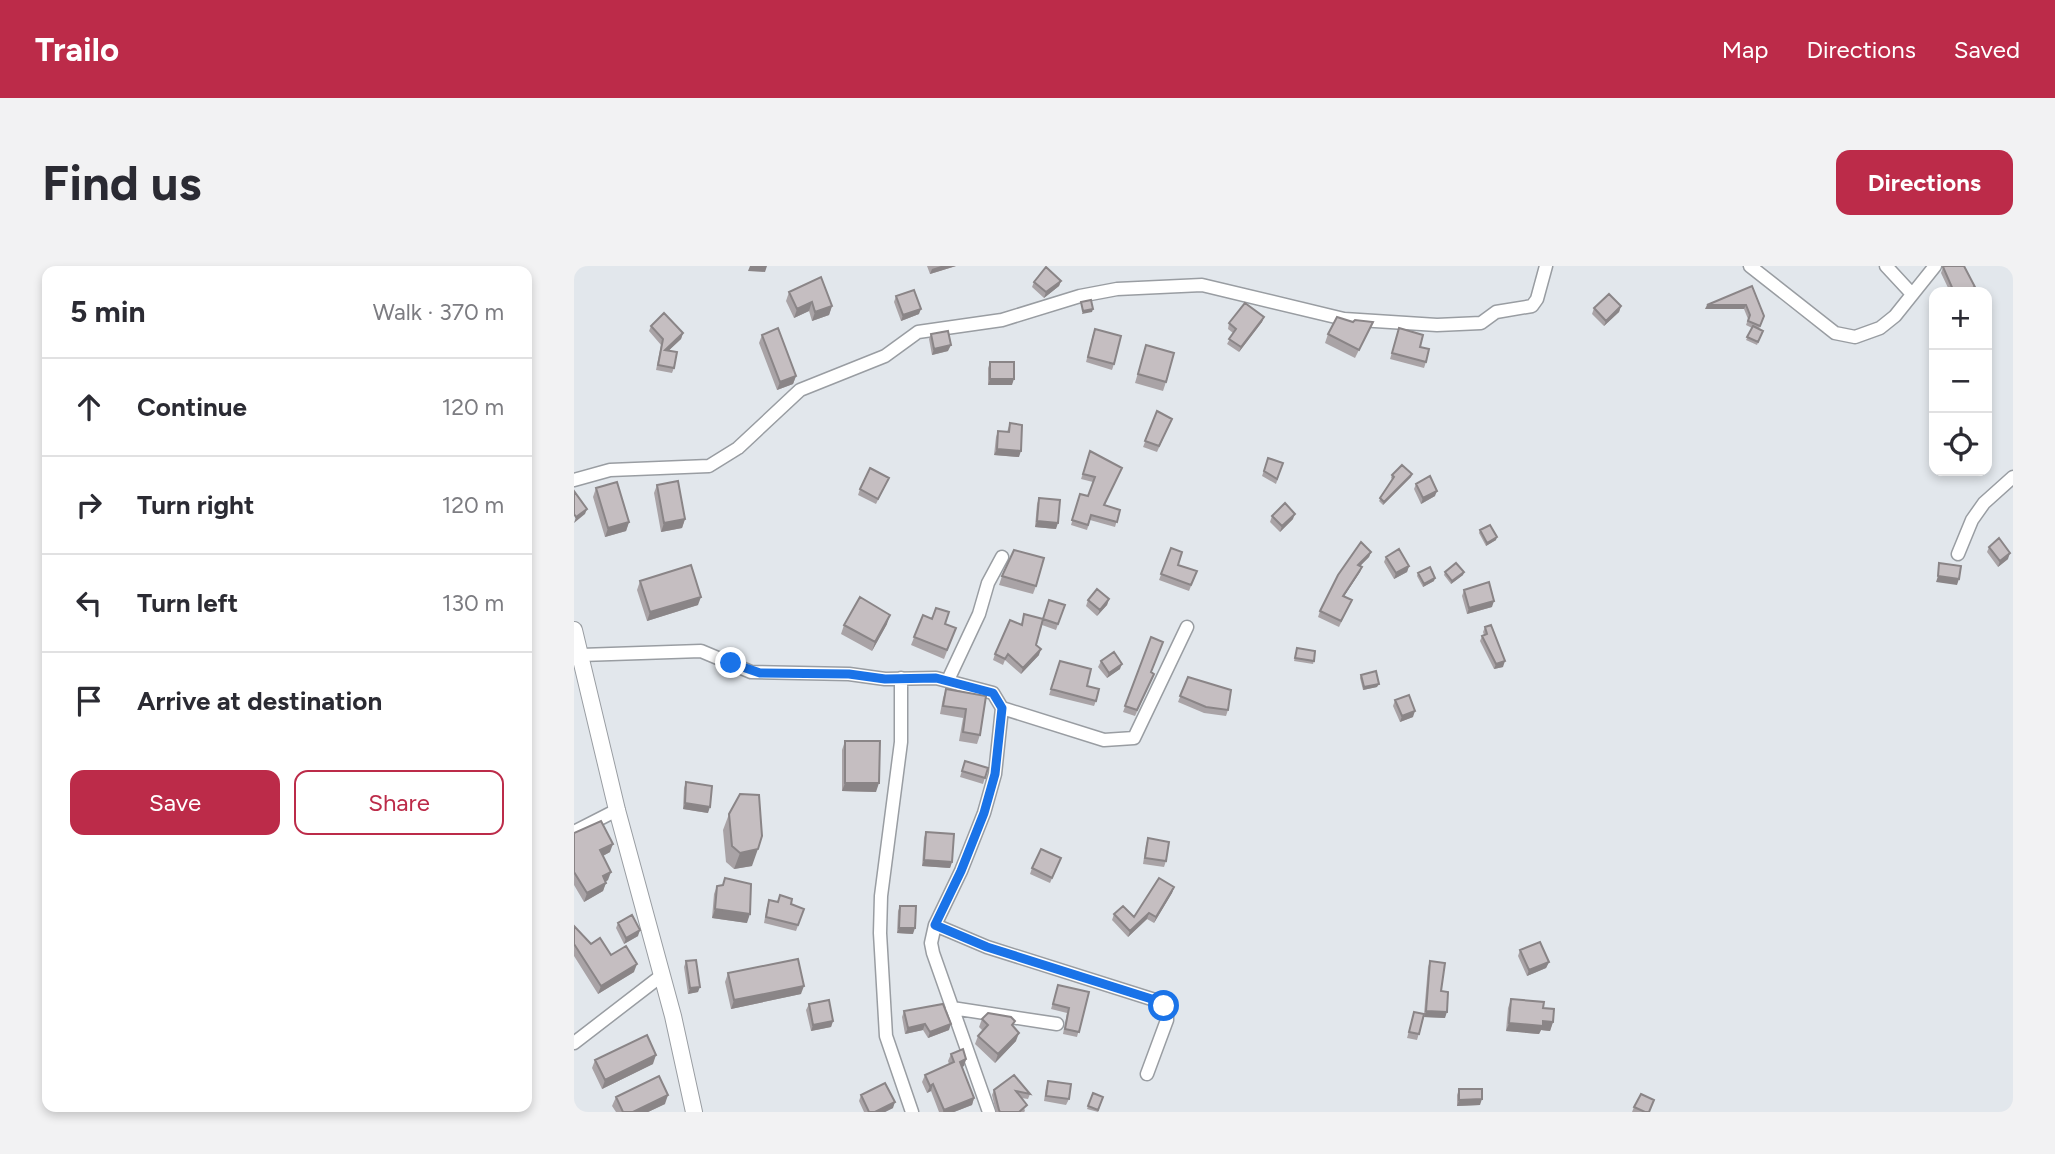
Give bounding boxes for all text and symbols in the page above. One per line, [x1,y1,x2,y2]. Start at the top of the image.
text: Trailo [35,30,119,69]
text: Map [1722,35,1768,64]
text: Directions [1806,35,1916,64]
text: Saved [1954,35,2020,64]
button: Directions [1836,150,2013,215]
text: Find us [42,153,201,212]
map controls [1929,287,1992,476]
button: + [1929,287,1992,350]
text: 5 min [70,293,146,330]
text: Walk · 370 m [373,298,504,326]
button: − [1929,350,1992,413]
icon: ahead [70,388,108,426]
text: Continue [137,391,247,423]
text: 120 m [442,393,504,421]
button: locate [1929,413,1992,476]
icon: right [70,486,108,524]
text: Turn right [137,489,254,521]
text: 120 m [442,491,504,519]
icon: left [70,584,108,622]
text: Turn left [137,587,238,619]
text: 130 m [442,589,504,617]
route end [715,647,746,678]
icon: arrive [70,682,108,720]
text: Arrive at destination [137,685,382,717]
button: Save [70,770,280,835]
button: Share [294,770,504,835]
route start [1148,990,1179,1021]

